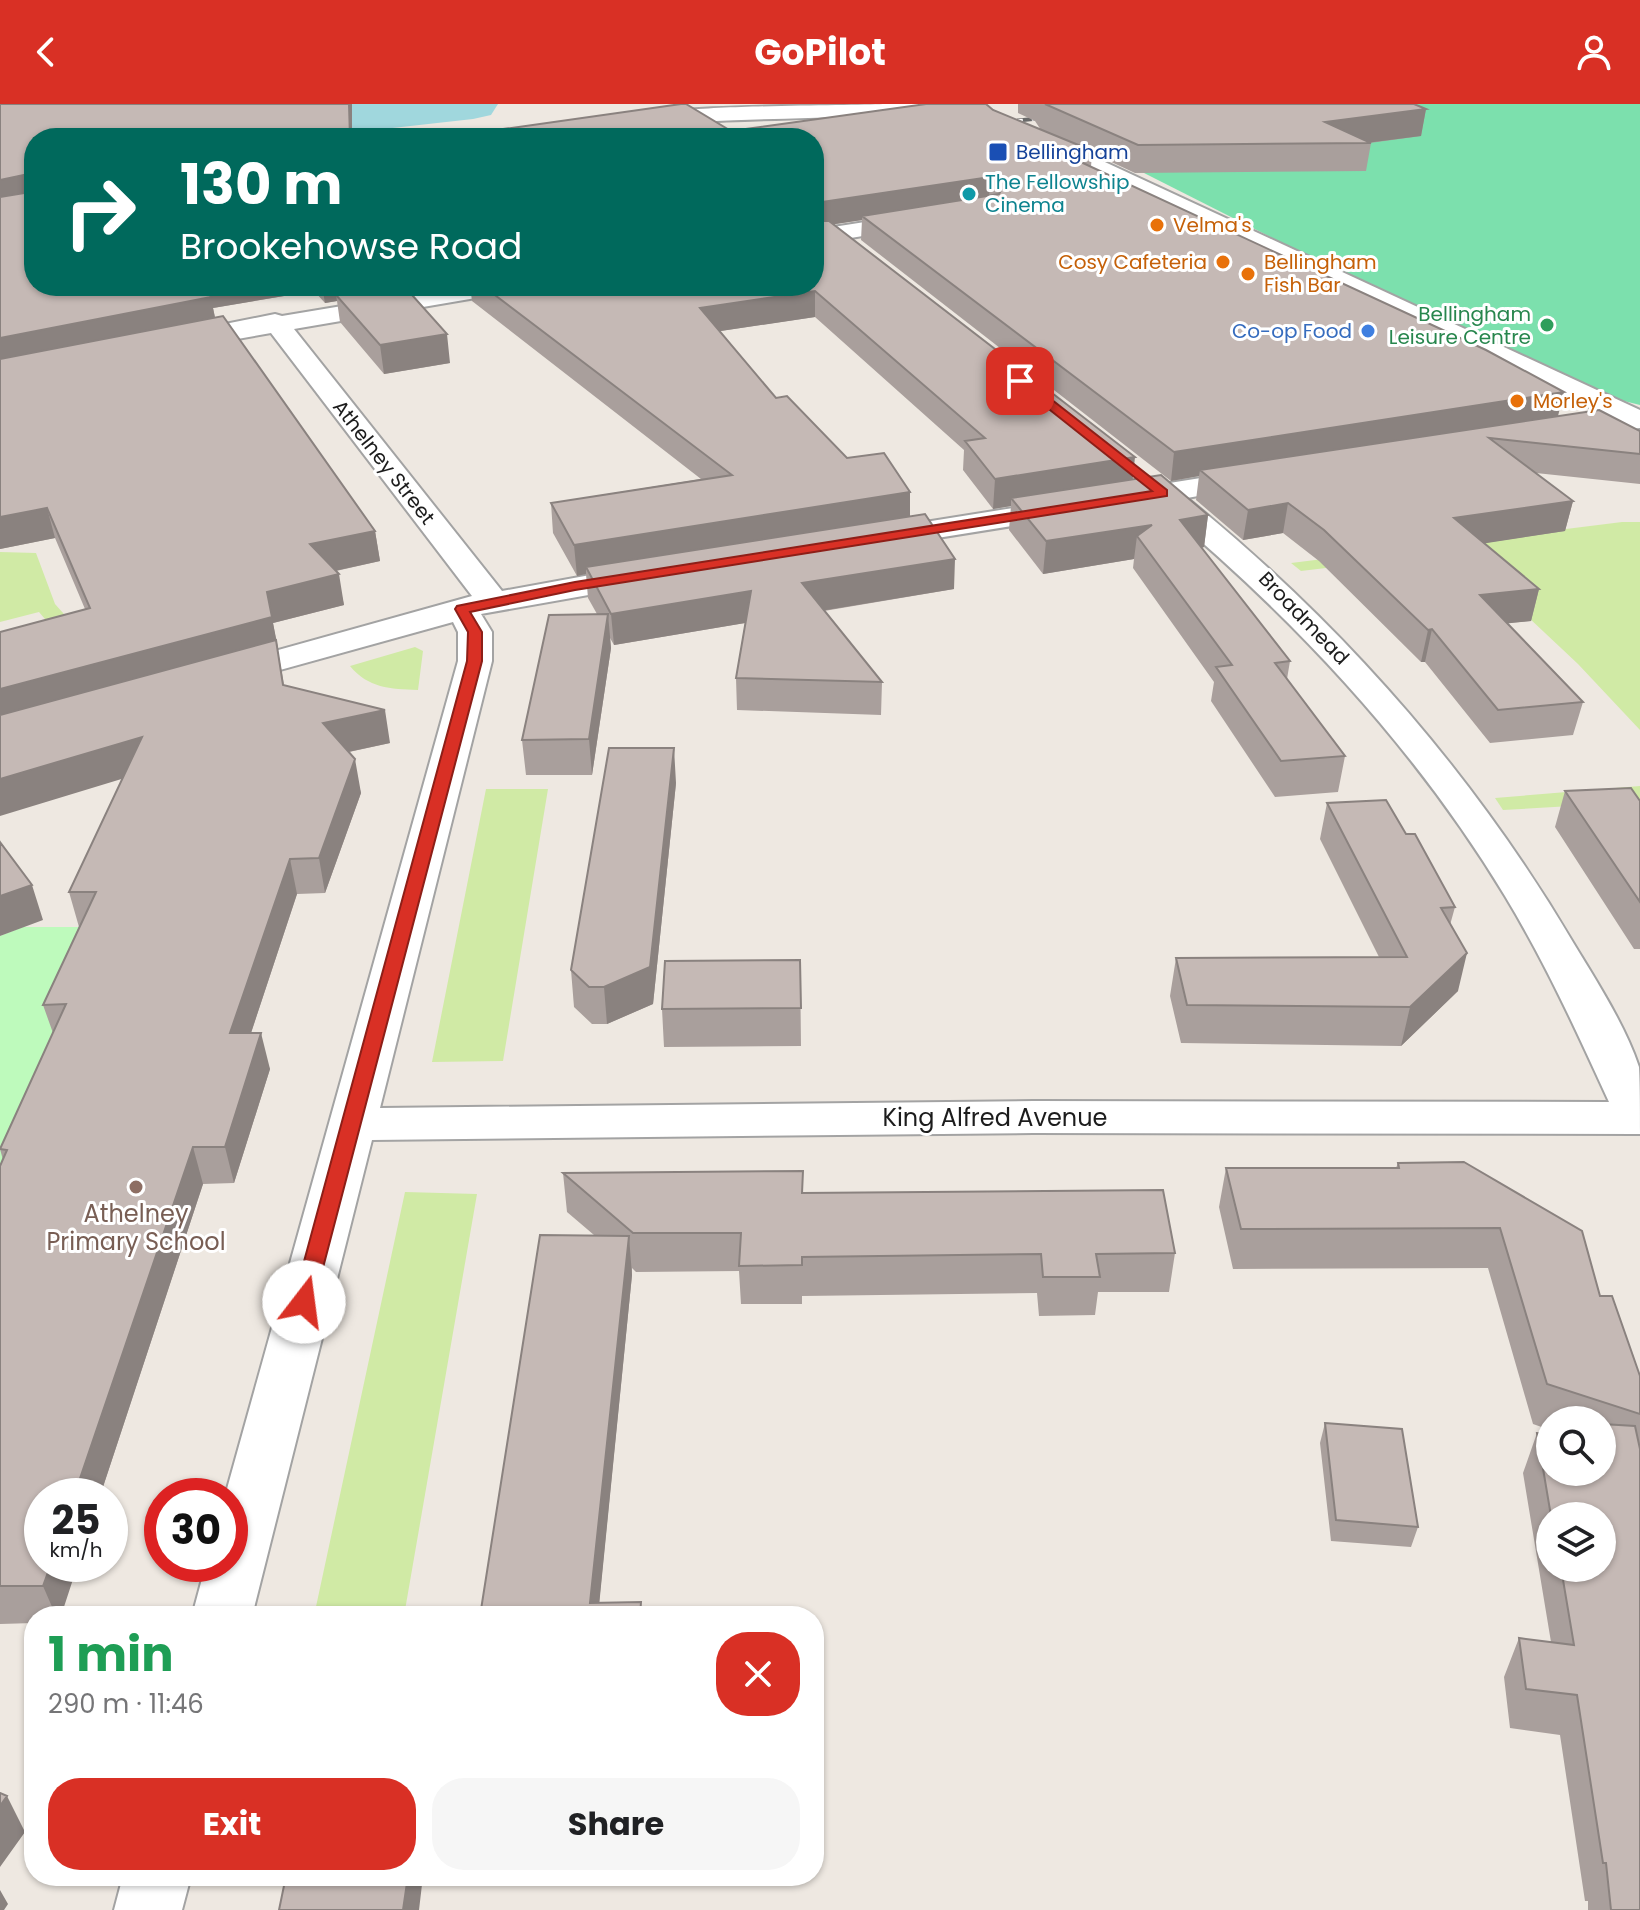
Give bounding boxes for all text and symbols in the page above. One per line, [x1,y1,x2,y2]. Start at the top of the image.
text: GoPilot [754,27,886,78]
icon: back [24,30,68,74]
icon: person [1572,30,1616,74]
place label: Bellingham [1016,138,1129,166]
marker: Bellingham [987,141,1009,163]
text: 130 m [180,145,343,224]
icon: right [48,160,152,264]
place label: The Fellowship Cinema [985,168,1130,219]
marker: The Fellowship Cinema [960,185,978,203]
place label: Velma's [1173,211,1252,239]
marker: Velma's [1148,216,1166,234]
text: Brookehowse Road [180,221,522,272]
place label: Cosy Cafeteria [1058,248,1207,276]
place label: Bellingham Fish Bar [1264,248,1377,299]
marker: Cosy Cafeteria [1214,253,1232,271]
marker: Bellingham Fish Bar [1239,265,1257,283]
place label: Bellingham Leisure Centre [1389,300,1531,351]
marker: Bellingham Leisure Centre [1538,316,1556,334]
place label: Co-op Food [1232,317,1352,345]
marker: Co-op Food [1359,322,1377,340]
pin [986,347,1054,415]
icon: arrive [998,359,1042,403]
place label: Morley's [1533,387,1613,415]
marker: Morley's [1508,392,1526,410]
street label: Athelney Street [326,394,442,530]
street label: Broadmead [1252,565,1356,671]
street label: King Alfred Avenue [883,1101,1107,1134]
marker: Athelney Primary School [127,1178,145,1196]
place label: Athelney Primary School [46,1197,226,1258]
position arrow [262,1260,346,1344]
map controls [1536,1406,1616,1582]
button: search [1536,1406,1616,1486]
speed limit sign: 30 [144,1478,248,1582]
text: 25 [52,1492,100,1548]
button: layers [1536,1502,1616,1582]
text: km/h [49,1536,103,1564]
text: 1 min [48,1621,174,1688]
button: close [716,1632,800,1716]
text: 290 m · 11:46 [48,1686,204,1722]
button: Exit [48,1778,416,1870]
button: Share [432,1778,800,1870]

